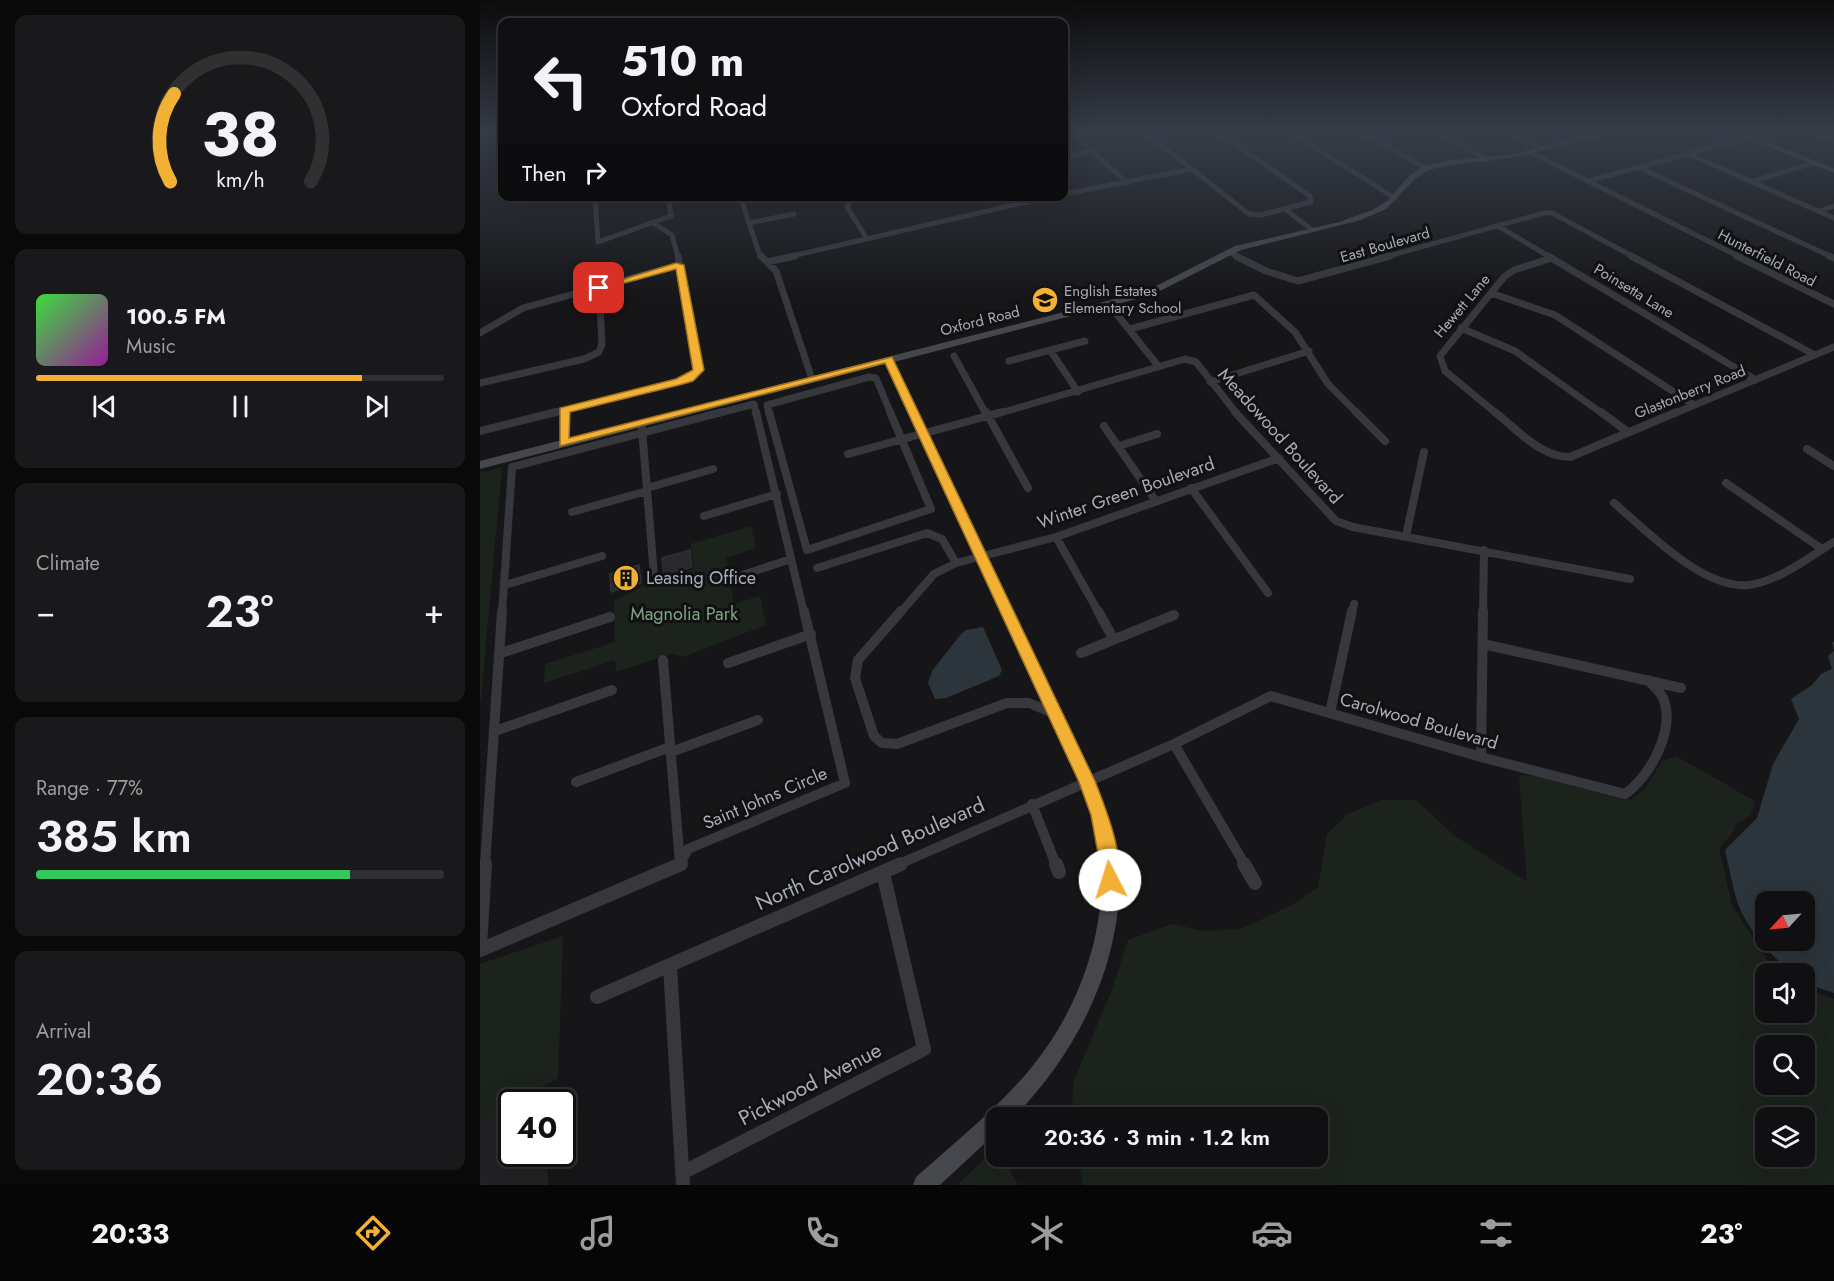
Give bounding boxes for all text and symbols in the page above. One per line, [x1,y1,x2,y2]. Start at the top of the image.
text: 510 m [621,31,744,92]
icon: left [522,42,600,120]
text: Oxford Road [621,87,767,126]
text: 38 [201,89,279,179]
icon: right [579,156,612,189]
text: Then [522,157,567,189]
text: km/h [216,164,264,195]
street label: East Boulevard [1338,222,1432,268]
street label: Hunterfield Road [1714,224,1820,292]
street label: Poinsetta Lane [1590,258,1678,324]
pin [573,262,624,313]
street label: Hewett Lane [1429,269,1495,343]
icon: arrive [582,271,615,304]
place label: English Estates Elementary School [1064,280,1181,319]
school or university icon: English Estates Elementary School [1030,285,1060,315]
text: 100.5 FM [126,300,226,332]
street label: Oxford Road [938,301,1022,341]
text: Music [126,332,176,361]
street label: Glastonberry Road [1631,360,1749,424]
street label: Meadowood Boulevard [1212,362,1348,510]
icon: previous [88,390,121,423]
icon: pause [224,390,257,423]
icon: next [360,390,393,423]
street label: Winter Green Boulevard [1034,450,1218,536]
text: Climate [36,549,100,578]
building icon: Leasing Office [611,563,641,593]
place label: Leasing Office [646,565,756,591]
text: 23° [205,579,274,644]
text: − [36,588,55,635]
text: + [424,588,444,635]
park label: Magnolia Park [630,601,738,627]
street label: Carolwood Boulevard [1337,686,1501,756]
street label: Saint Johns Circle [699,760,831,836]
text: Range · 77% [36,774,143,803]
street label: North Carolwood Boulevard [751,790,989,918]
text: 385 km [36,804,192,869]
position arrow [1078,848,1142,912]
north arrow [1755,891,1815,951]
map controls [1755,891,1815,1167]
button: sound [1755,963,1815,1023]
text: Arrival [36,1017,91,1046]
street label: Pickwood Avenue [733,1035,887,1133]
button: search [1755,1035,1815,1095]
text: 20:36 [36,1047,163,1112]
speed limit sign: 40 [498,1089,576,1167]
button: layers [1755,1107,1815,1167]
text: 20:36 · 3 min · 1.2 km [1044,1121,1270,1153]
icon: directions [352,1212,394,1254]
icon: music [577,1212,619,1254]
icon: phone [801,1212,843,1254]
icon: climate [1026,1212,1068,1254]
icon: car [1251,1212,1293,1254]
icon: filters [1475,1212,1517,1254]
text: 20:33 [91,1214,169,1253]
text: 23° [1700,1214,1743,1253]

